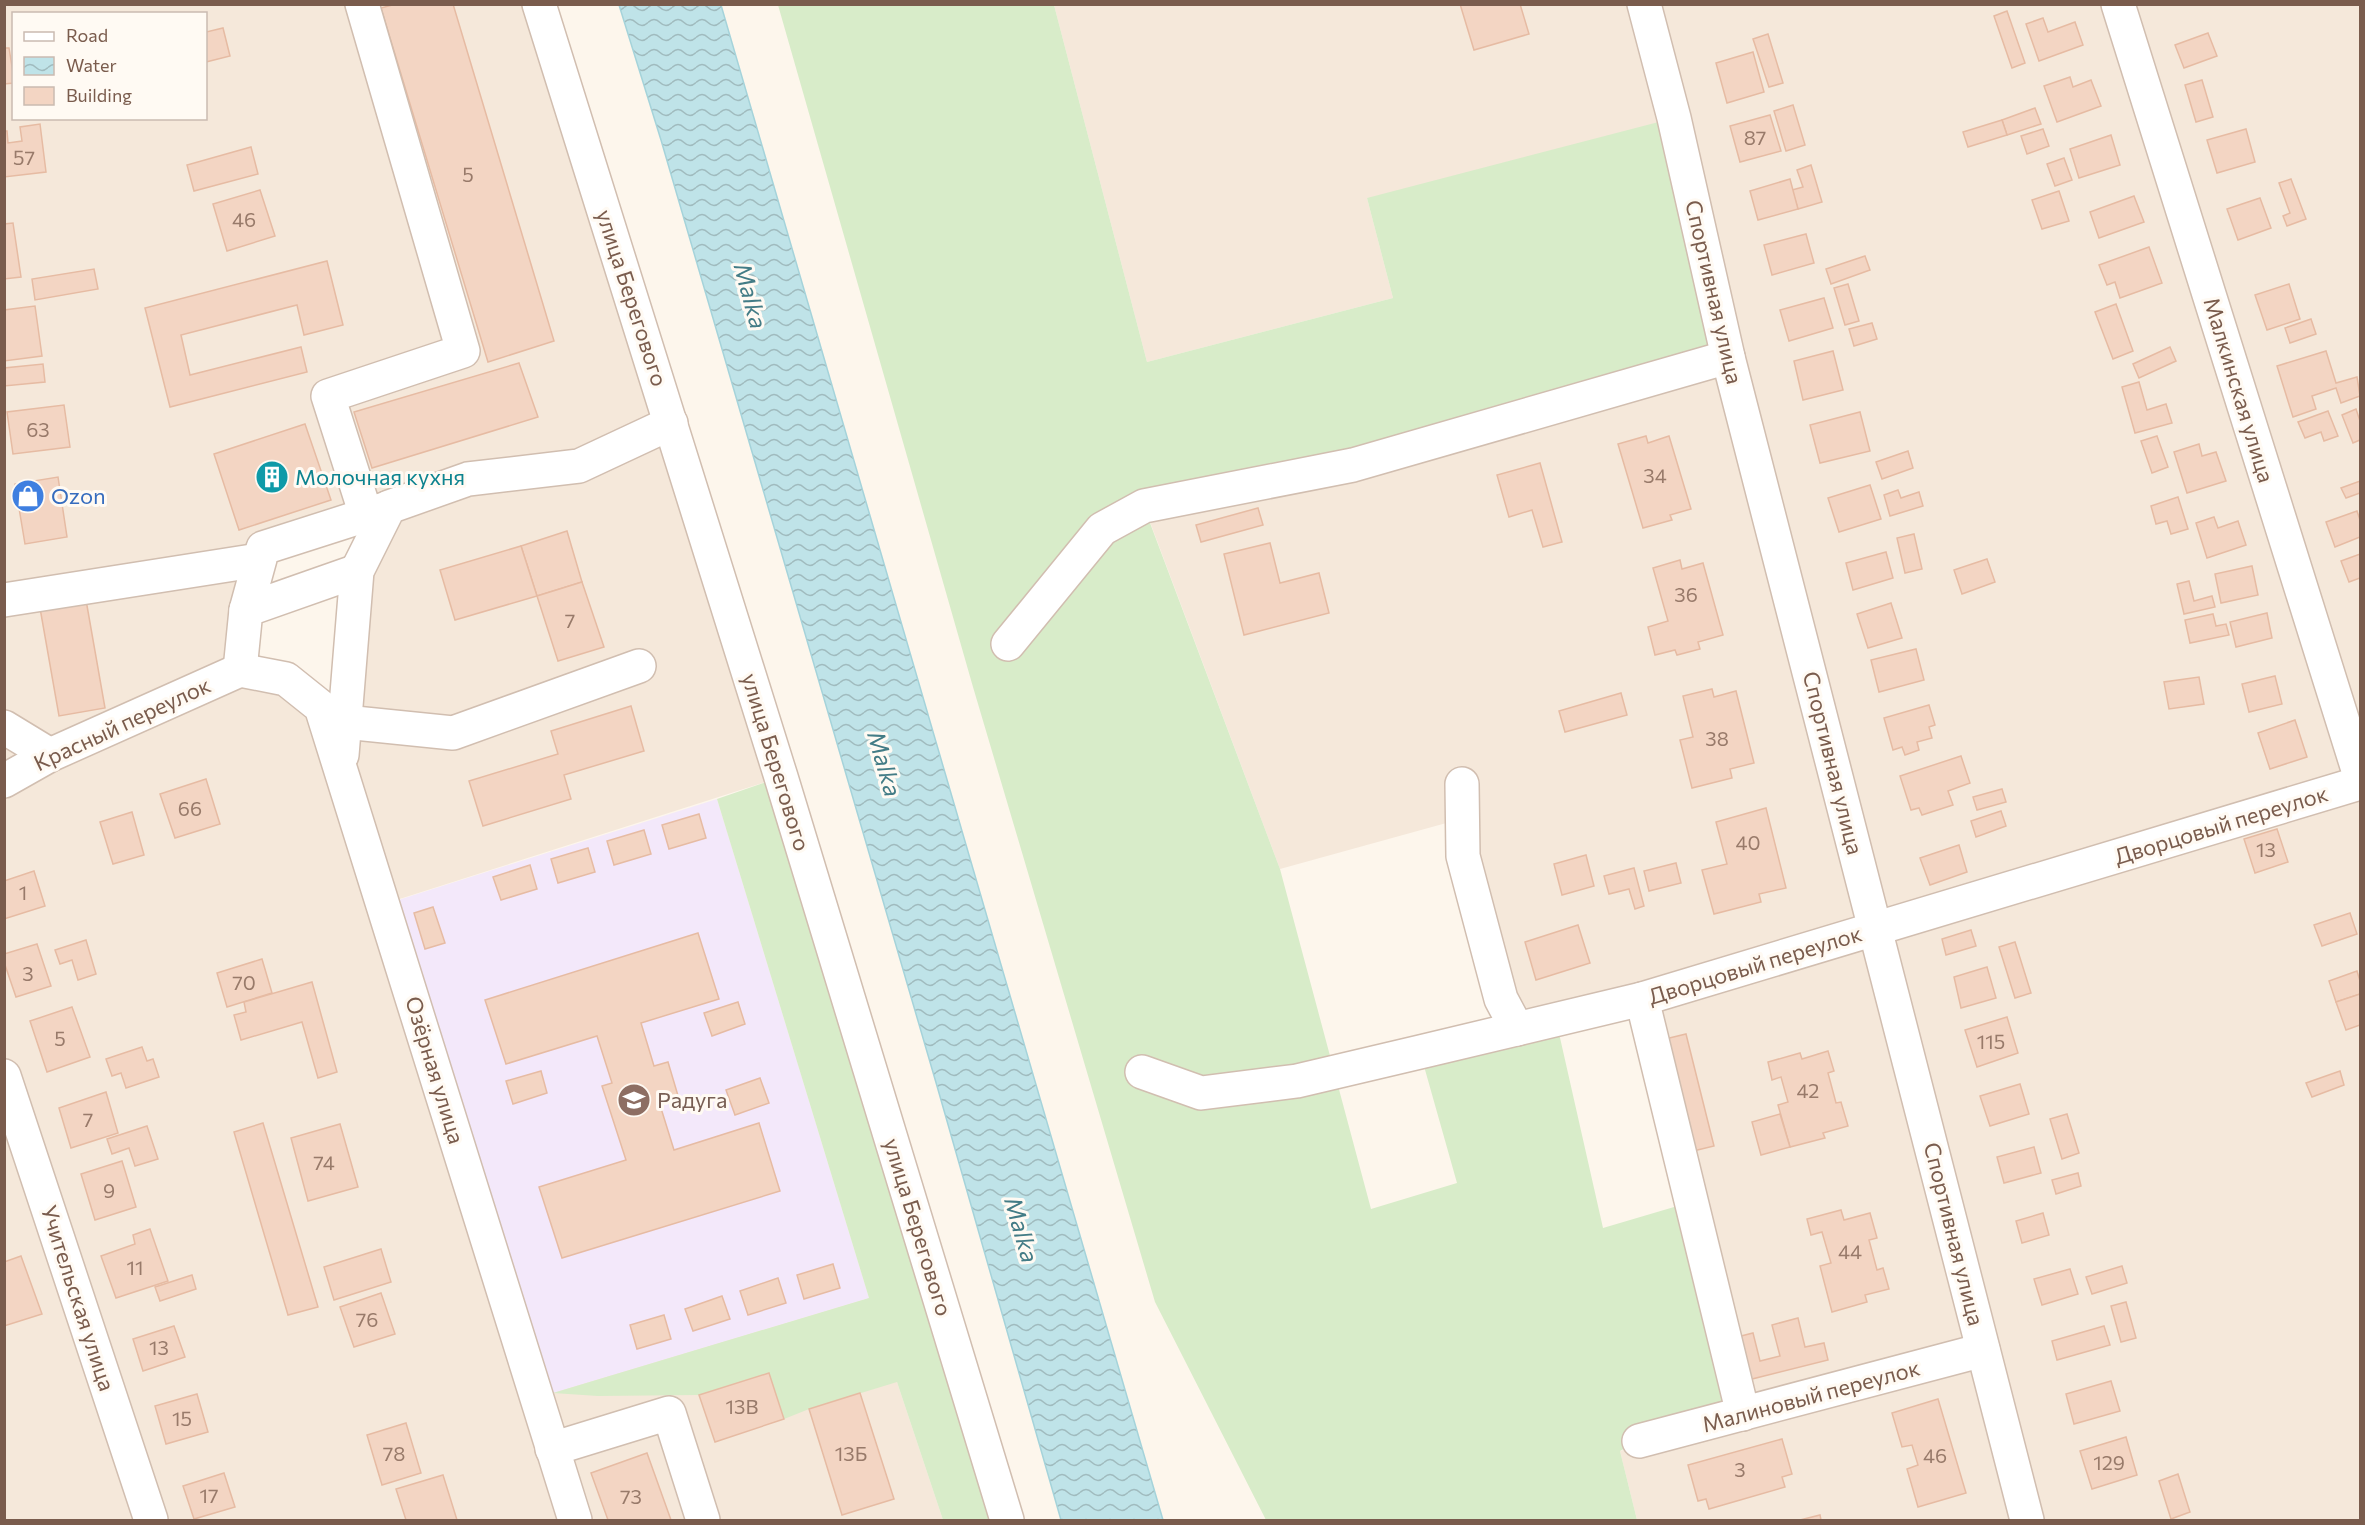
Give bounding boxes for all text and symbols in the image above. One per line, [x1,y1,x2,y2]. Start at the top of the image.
legend [12,12,207,120]
text: Road [66,24,108,46]
text: Water [66,54,117,76]
text: Building [66,84,132,106]
house number: 87 [1744,125,1766,149]
house number: 57 [13,145,35,169]
house number: 5 [462,162,474,186]
street label: Спортивная улица [1680,197,1749,386]
street label: улица Берегового [591,206,674,390]
house number: 46 [232,207,256,231]
water label: Malka [729,260,774,332]
street label: Малкинская улица [2199,294,2280,486]
house number: 63 [26,417,50,441]
building icon: Молочная кухня [254,459,290,495]
place label: Молочная кухня [295,463,465,490]
house number: 34 [1643,463,1667,487]
shop icon: Ozon [10,478,46,514]
place label: Ozon [51,482,106,509]
house number: 36 [1674,582,1698,606]
house number: 7 [565,608,575,632]
street label: Спортивная улица [1798,668,1869,857]
street label: улица Берегового [737,670,816,854]
street label: Красный переулок [29,671,215,776]
house number: 38 [1705,726,1729,750]
water label: Malka [862,727,909,800]
street label: Дворцовый переулок [2111,779,2331,870]
house number: 66 [178,796,202,820]
house number: 40 [1735,830,1761,854]
house number: 13 [2256,837,2276,861]
house number: 1 [19,880,27,904]
street label: Дворцовый переулок [1645,919,1865,1010]
house number: 3 [22,961,34,985]
house number: 70 [232,970,256,994]
street label: Озёрная улица [400,993,471,1147]
house number: 5 [54,1026,66,1050]
house number: 115 [1977,1029,2005,1053]
house number: 42 [1797,1078,1819,1102]
school or university icon: Радуга [616,1082,652,1118]
place label: Радуга [657,1086,727,1113]
house number: 7 [83,1107,93,1131]
street label: улица Берегового [879,1135,958,1319]
street label: Спортивная улица [1919,1139,1990,1328]
house number: 74 [313,1150,335,1174]
house number: 9 [103,1178,115,1202]
water label: Malka [999,1193,1046,1266]
street label: Учительская улица [36,1202,121,1394]
house number: 44 [1838,1239,1862,1263]
house number: 11 [126,1255,144,1279]
house number: 76 [356,1307,378,1331]
house number: 13 [149,1335,169,1359]
street label: Малиновый переулок [1699,1353,1923,1438]
house number: 13В [726,1394,759,1418]
house number: 15 [172,1406,192,1430]
house number: 78 [383,1441,405,1465]
house number: 13Б [835,1441,867,1465]
house number: 46 [1923,1443,1947,1467]
house number: 129 [2093,1450,2125,1474]
house number: 3 [1734,1457,1746,1481]
house number: 17 [199,1483,219,1507]
house number: 73 [620,1484,642,1508]

